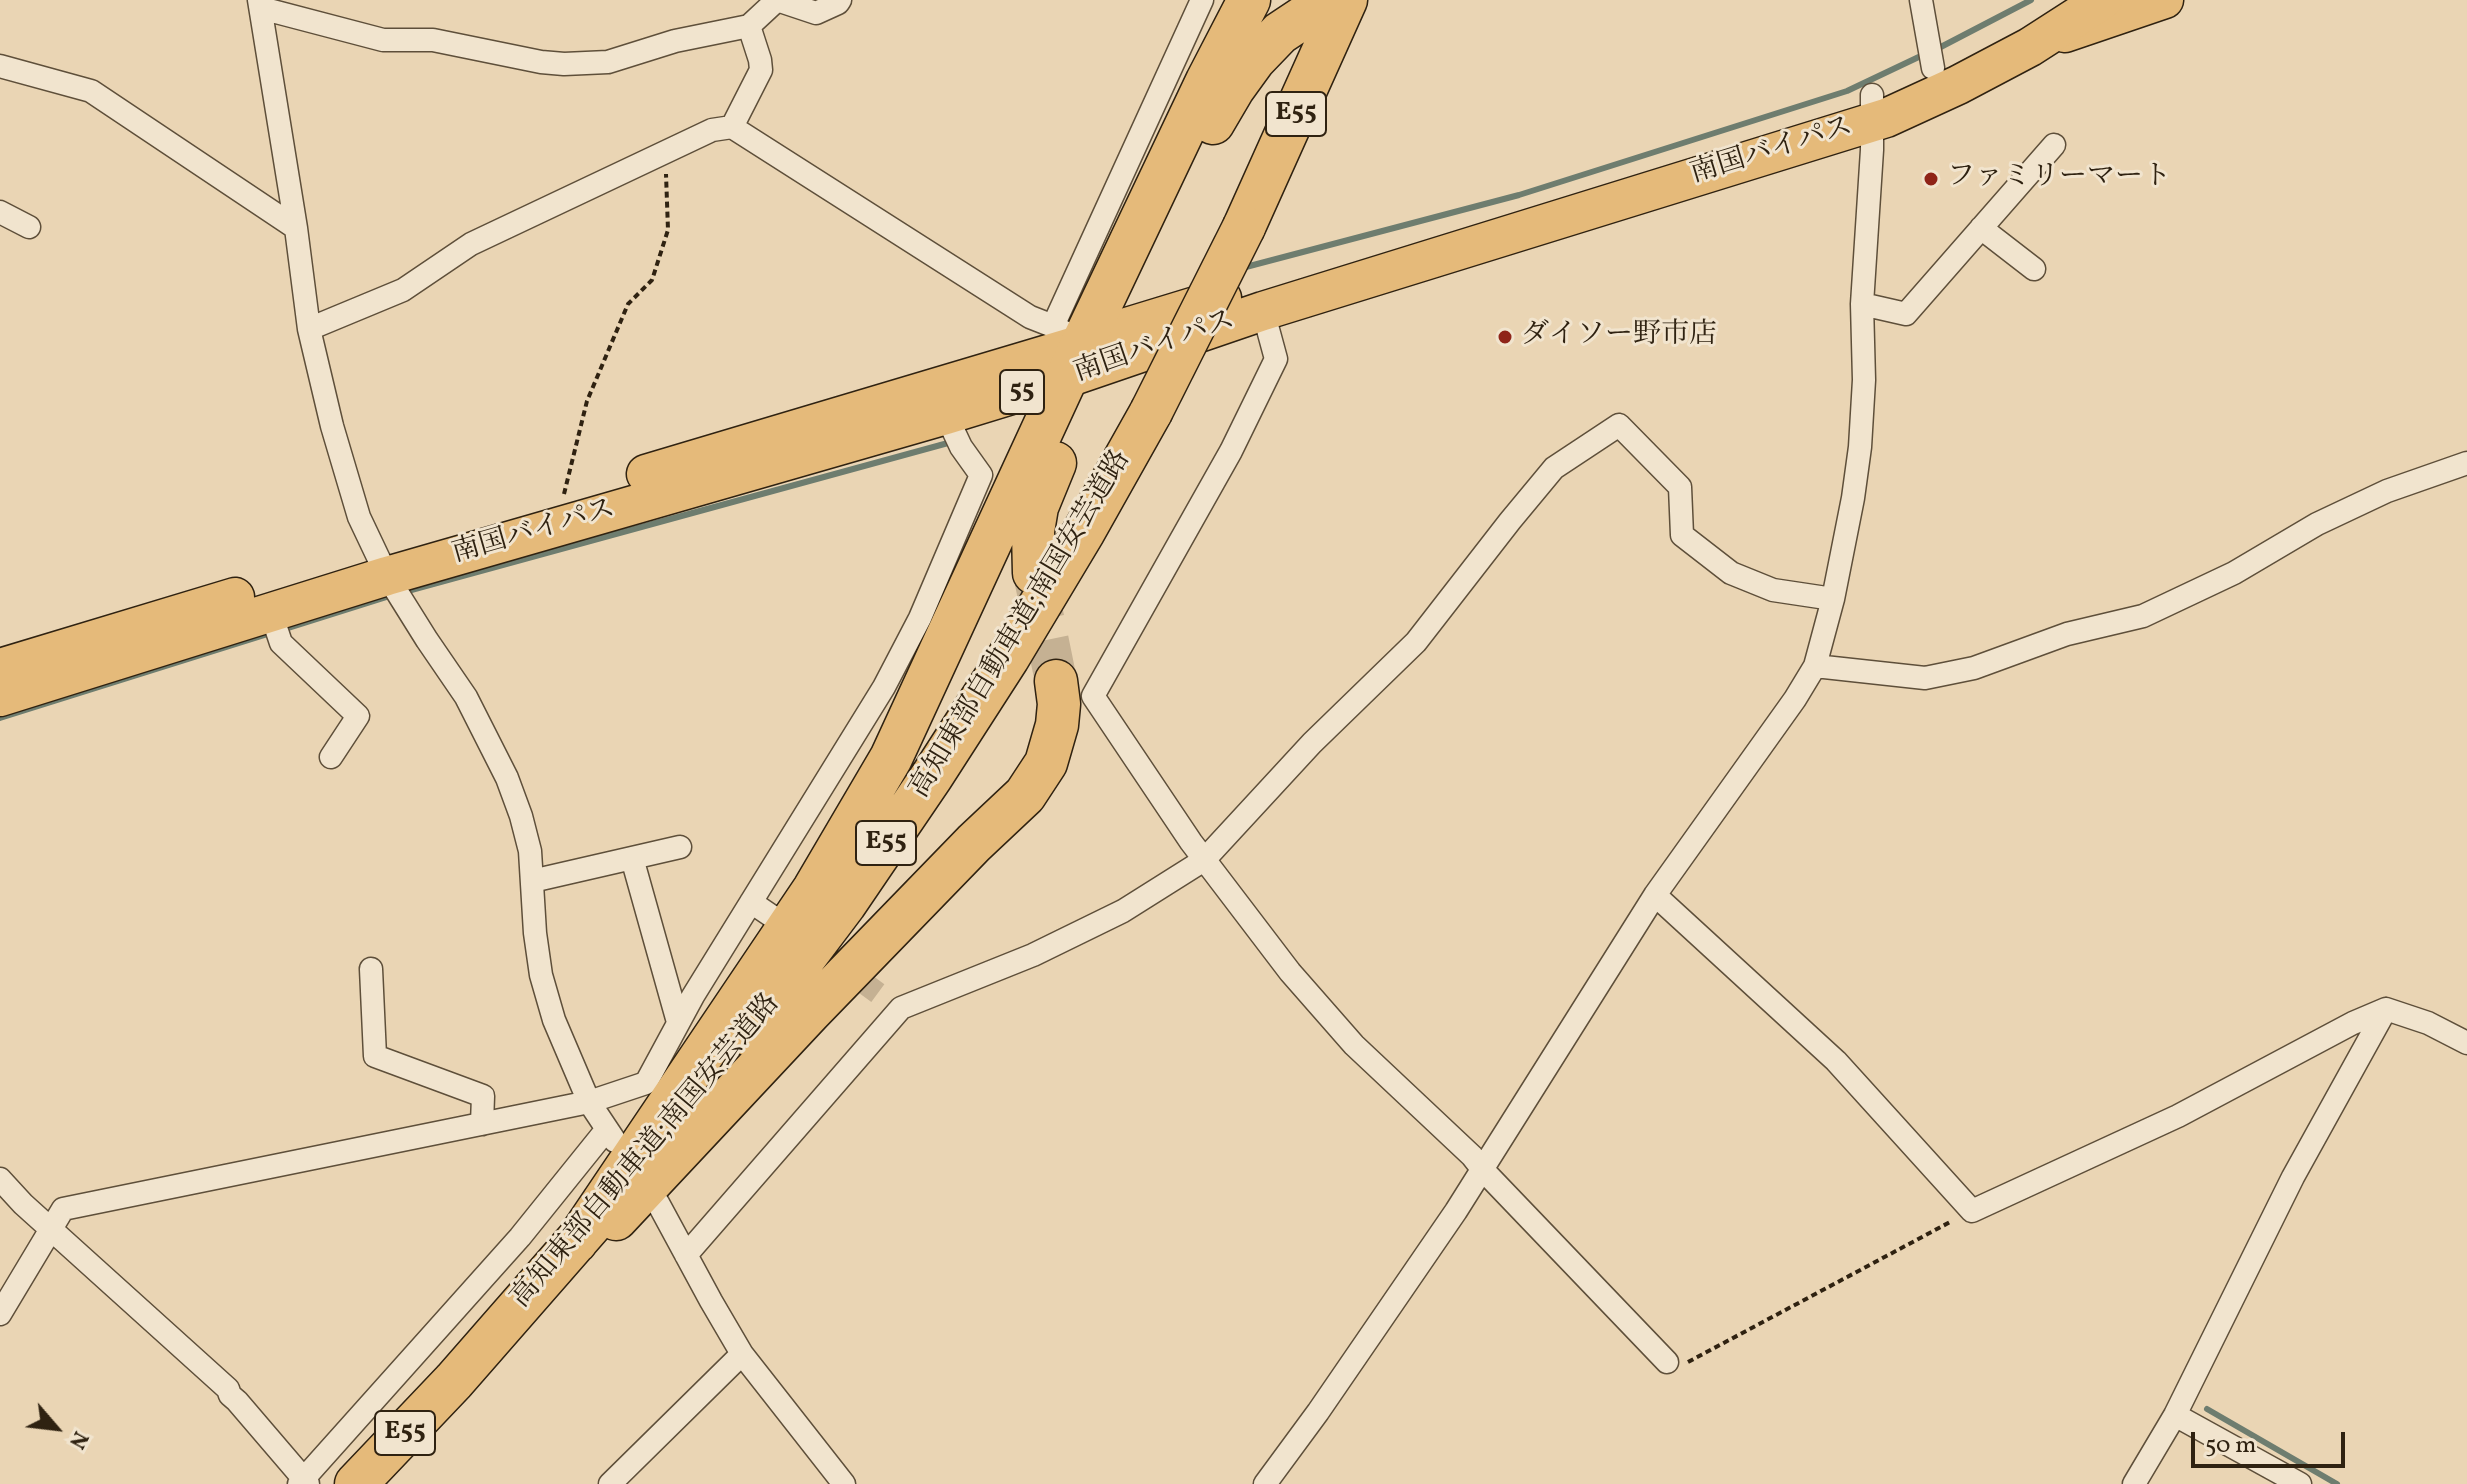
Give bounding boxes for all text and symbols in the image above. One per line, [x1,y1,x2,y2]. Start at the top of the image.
road number: E55 [1266,92,1326,136]
street label: 南国バイパス [1687,111,1857,193]
place label: ファミリーマート [1947,162,2171,196]
marker: ファミリーマート [1922,170,1940,188]
street label: 南国バイパス [1070,305,1240,391]
place label: ダイソー野市店 [1521,320,1717,354]
marker: ダイソー野市店 [1496,328,1514,346]
road number: 55 [1000,370,1044,414]
street label: 高知東部自動車道;南国安芸道路 [905,445,1139,805]
street label: 南国バイパス [449,494,619,572]
road number: E55 [856,821,916,865]
street label: 高知東部自動車道;南国安芸道路 [506,988,788,1316]
north arrow [16,1388,96,1468]
road number: E55 [375,1411,435,1455]
scale bar [2195,1416,2349,1466]
text: N [60,1425,95,1454]
text: 50 m [2205,1429,2257,1463]

